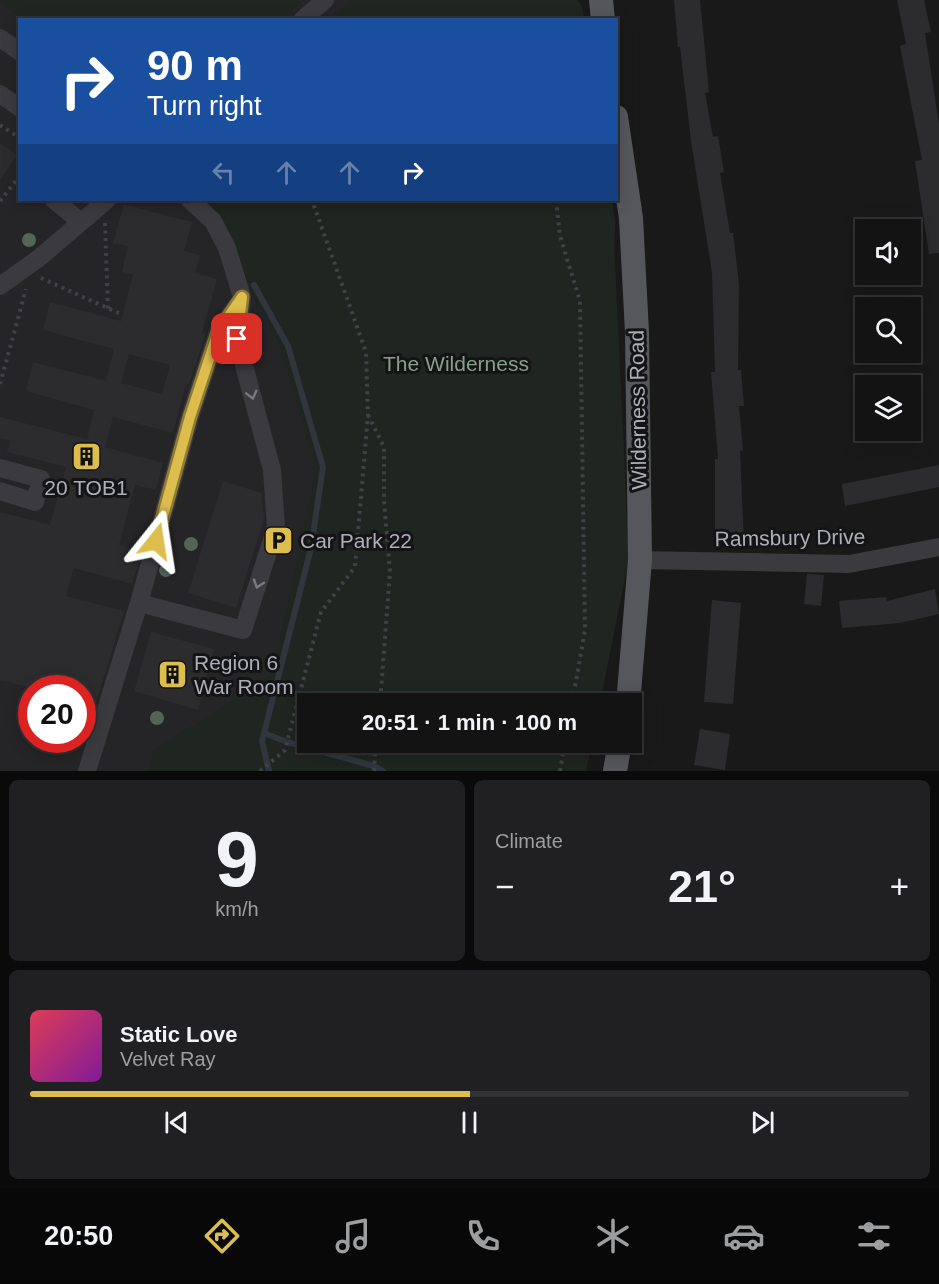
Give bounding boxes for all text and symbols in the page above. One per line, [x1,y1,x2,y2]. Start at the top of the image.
icon: right [48,42,126,120]
text: 90 m [147,42,243,89]
text: Turn right [147,91,262,121]
icon: left [207,156,240,189]
icon: ahead [270,156,303,189]
icon: ahead [333,156,366,189]
icon: right [396,156,429,189]
map controls [855,219,921,441]
button: sound [855,219,921,285]
button: search [855,297,921,363]
pin [211,313,262,364]
icon: arrive [220,322,253,355]
street label: Wilderness Road [625,330,650,490]
park label: The Wilderness [383,352,529,375]
button: layers [855,375,921,441]
one-way arrow [244,390,257,400]
building icon: 20 TOB1 [70,441,102,473]
place label: 20 TOB1 [44,476,128,499]
position arrow [124,509,188,573]
parking icon: Car Park 22 [263,525,295,557]
street label: Ramsbury Drive [715,525,865,550]
place label: Car Park 22 [300,529,412,552]
one-way arrow [252,578,265,589]
place label: Region 6 War Room [194,651,294,698]
building icon: Region 6 War Room [157,659,189,691]
speed limit sign: 20 [18,675,96,753]
text: 20:51 · 1 min · 100 m [362,710,577,735]
text: 9 [215,815,259,903]
text: Climate [495,830,563,852]
text: 21° [668,861,736,912]
text: − [495,868,514,905]
text: + [890,868,909,905]
text: km/h [215,898,259,920]
text: Static Love [120,1022,237,1047]
text: Velvet Ray [120,1048,216,1070]
icon: previous [160,1106,193,1139]
icon: pause [453,1106,486,1139]
icon: next [746,1106,779,1139]
icon: directions [201,1215,243,1257]
icon: music [332,1215,374,1257]
icon: phone [462,1215,504,1257]
icon: climate [592,1215,634,1257]
icon: car [723,1215,765,1257]
icon: filters [853,1215,895,1257]
text: 20:50 [44,1221,113,1251]

